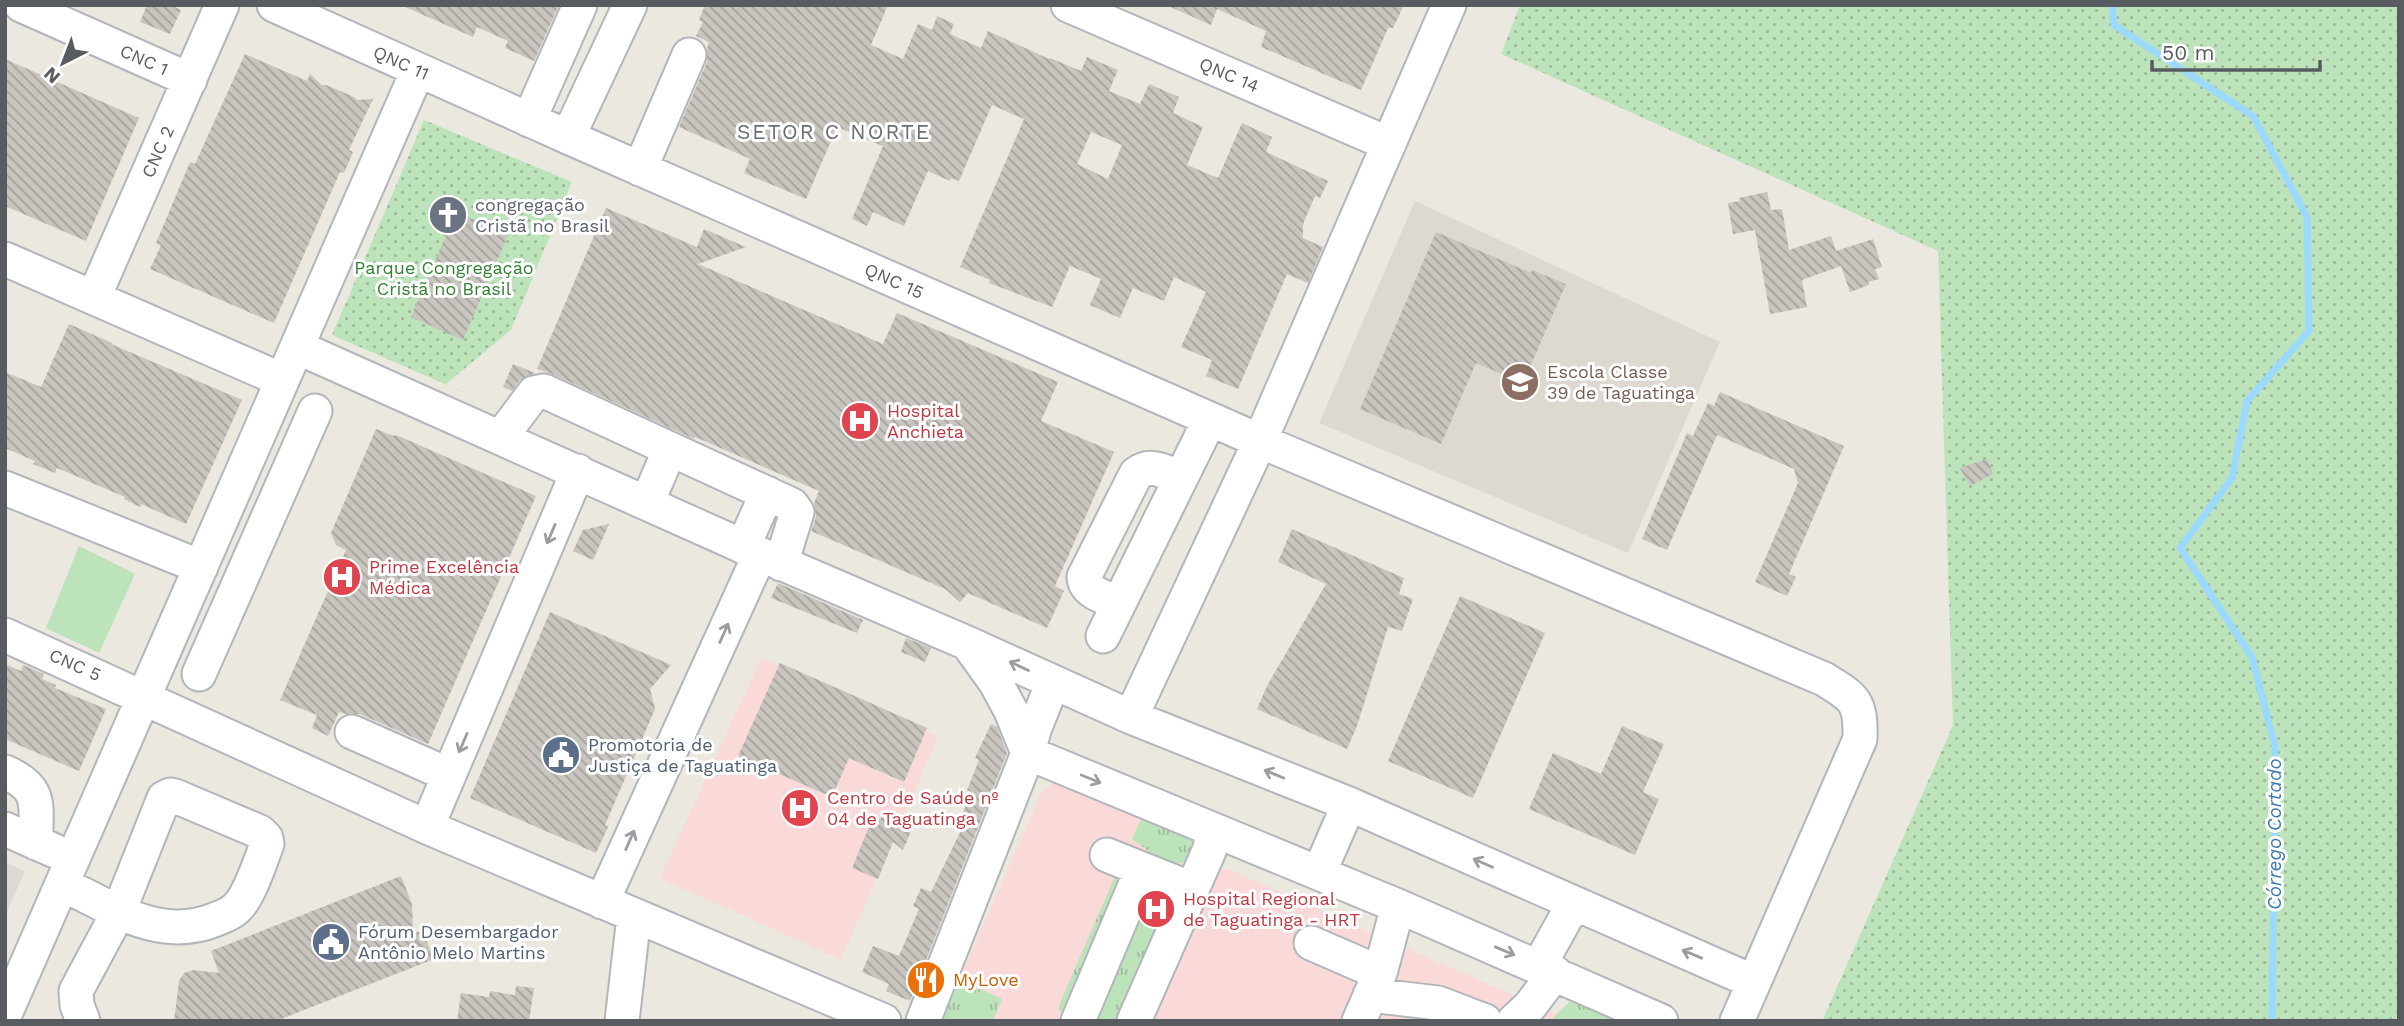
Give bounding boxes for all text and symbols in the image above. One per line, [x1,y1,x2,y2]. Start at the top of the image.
north arrow [28,28,98,98]
scale bar [2152,28,2320,72]
street label: CNC 1 [117,40,172,79]
text: 50 m [2162,40,2214,65]
street label: QNC 11 [370,41,432,84]
street label: QNC 14 [1196,53,1262,96]
text: N [39,62,65,89]
district label: SETOR C NORTE [737,119,931,144]
street label: CNC 2 [137,123,178,181]
church icon: congregação Cristã no Brasil [427,194,469,236]
place label: congregação Cristã no Brasil [475,194,610,236]
park label: Parque Congregação Cristã no Brasil [354,257,534,299]
street label: QNC 15 [861,258,927,303]
school or university icon: Escola Classe 39 de Taguatinga [1499,361,1541,403]
place label: Escola Classe 39 de Taguatinga [1547,361,1695,403]
hospital icon: Hospital Anchieta [839,400,881,442]
place label: Hospital Anchieta [887,400,964,442]
one-way arrow [544,523,557,544]
hospital icon: Prime Excelência Médica [321,556,363,598]
place label: Prime Excelência Médica [369,556,519,598]
one-way arrow [718,622,731,644]
street label: CNC 5 [46,644,104,685]
one-way arrow [1009,659,1030,672]
one-way arrow [455,732,468,754]
public building icon: Promotoria de Justiça de Taguatinga [540,734,582,776]
place label: Promotoria de Justiça de Taguatinga [588,734,777,776]
water label: Córrego Cortado [2263,758,2286,910]
one-way arrow [1264,767,1285,780]
one-way arrow [1080,774,1101,787]
hospital icon: Centro de Saúde nº 04 de Taguatinga [779,787,821,829]
place label: Centro de Saúde nº 04 de Taguatinga [827,787,999,829]
one-way arrow [624,829,637,851]
one-way arrow [1473,856,1494,869]
hospital icon: Hospital Regional de Taguatinga - HRT [1135,888,1177,930]
place label: Hospital Regional de Taguatinga - HRT [1183,888,1360,930]
public building icon: Fórum Desembargador Antônio Melo Martins [310,921,352,963]
place label: Fórum Desembargador Antônio Melo Martins [358,921,558,963]
one-way arrow [1494,945,1515,958]
one-way arrow [1682,947,1703,960]
restaurant icon: MyLove [905,959,947,1001]
place label: MyLove [953,969,1019,990]

